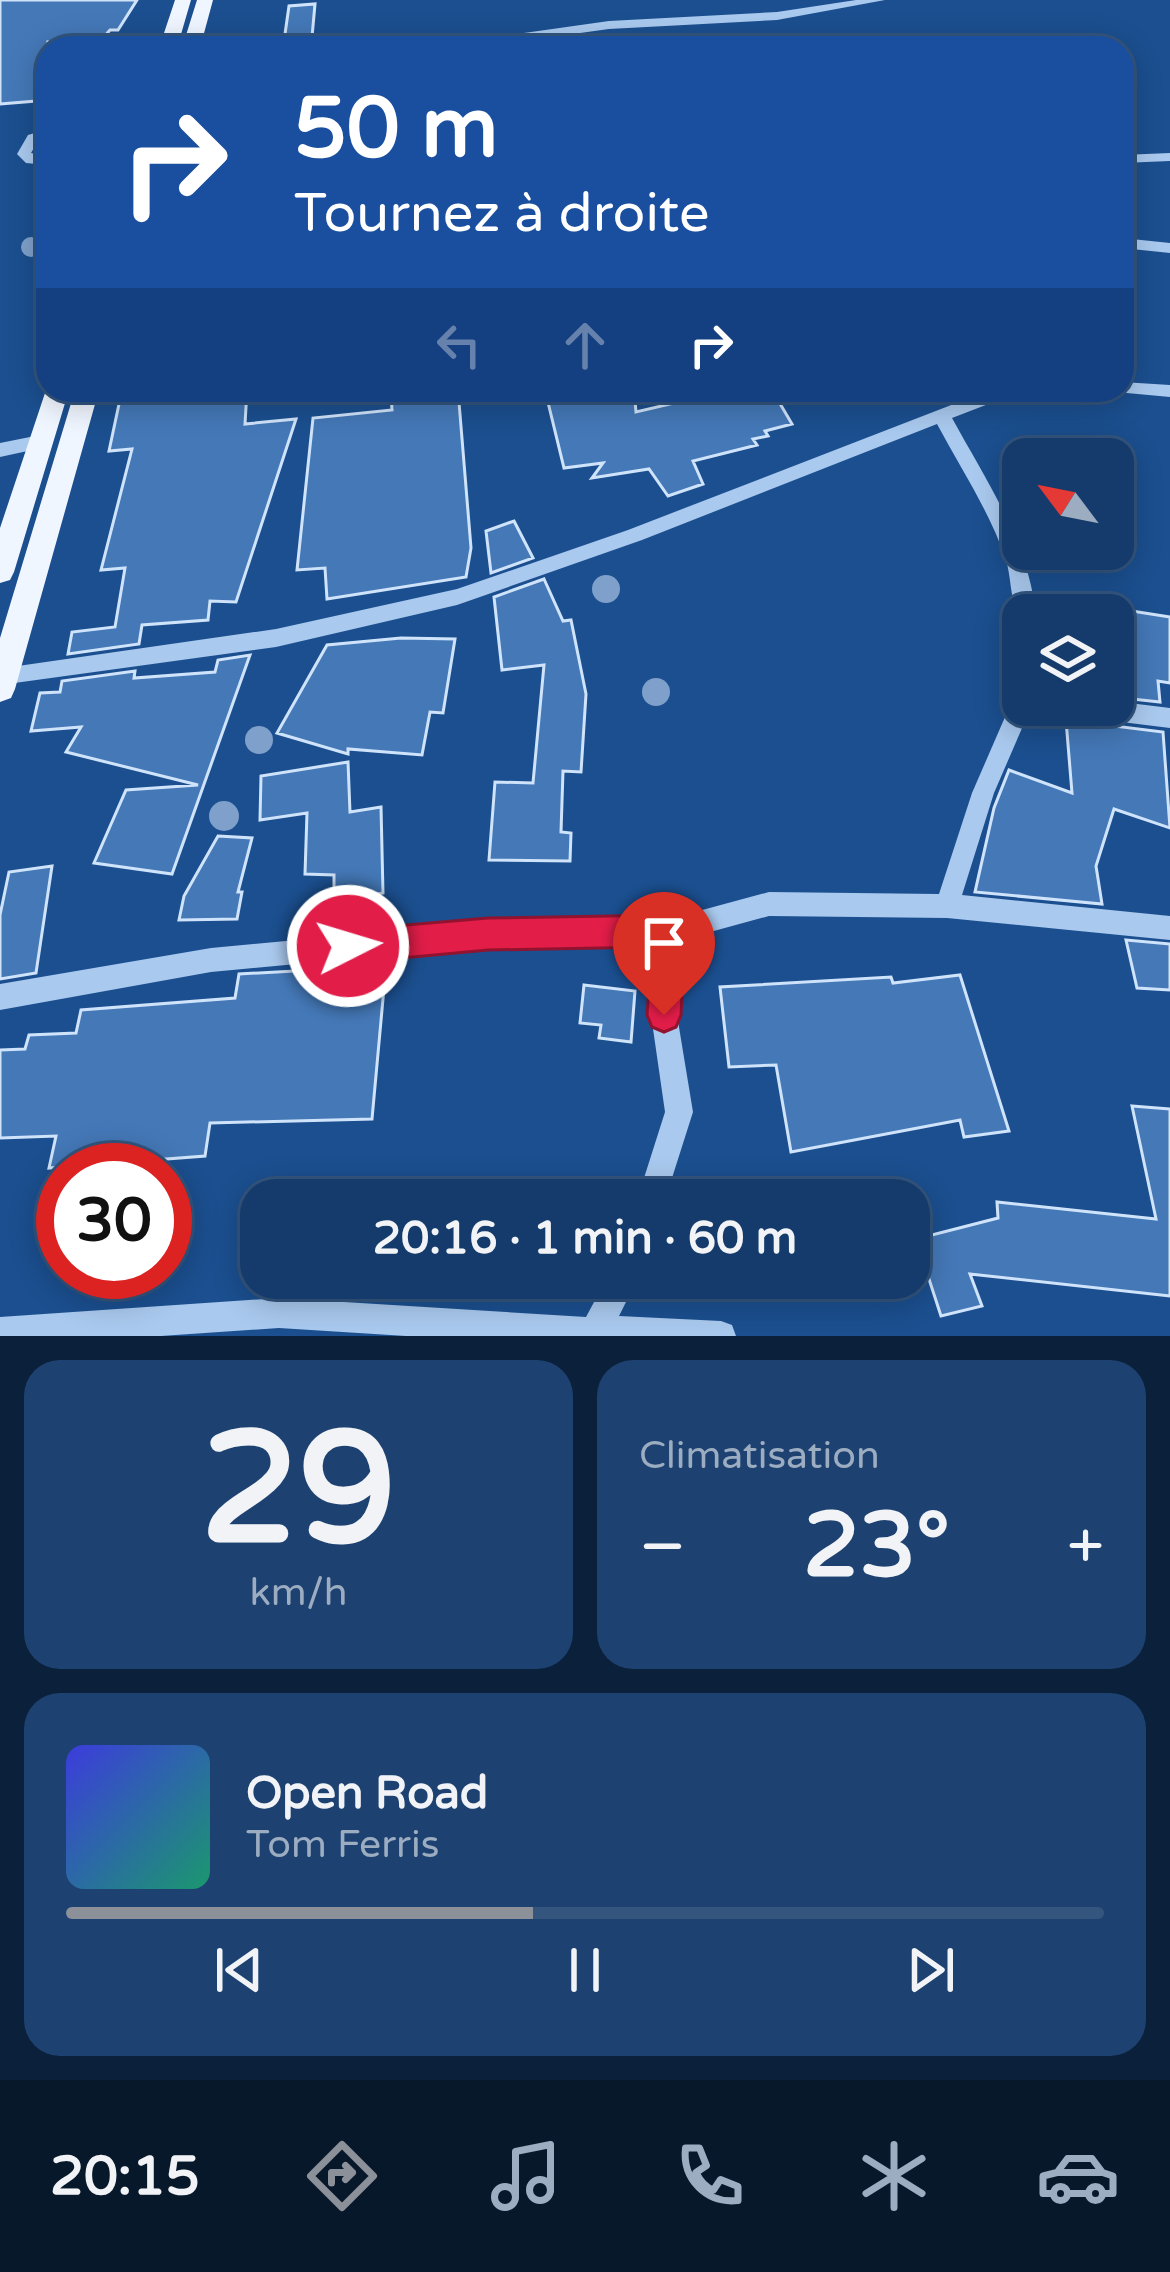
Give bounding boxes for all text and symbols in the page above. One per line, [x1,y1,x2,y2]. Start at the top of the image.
text: 50 m [294,79,498,180]
icon: right [96,84,252,240]
text: Tournez à droite [294,181,710,246]
icon: left [426,312,492,378]
icon: ahead [552,312,618,378]
icon: right [678,312,744,378]
north arrow [1002,438,1134,570]
map controls [1002,438,1134,726]
button: layers [1002,594,1134,726]
position arrow [285,883,411,1009]
pin [613,892,715,1015]
icon: arrive [631,910,697,976]
speed limit sign: 30 [36,1143,192,1299]
text: 20:16 · 1 min · 60 m [373,1212,797,1266]
text: 29 [201,1397,396,1585]
text: Climatisation [639,1432,880,1479]
text: 23° [803,1492,950,1601]
text: − [639,1507,686,1587]
text: + [1067,1507,1104,1587]
text: km/h [249,1569,348,1616]
text: Open Road [246,1767,488,1821]
text: Tom Ferris [246,1821,439,1868]
icon: previous [206,1937,272,2003]
icon: pause [552,1937,618,2003]
icon: next [898,1937,964,2003]
icon: directions [300,2134,384,2218]
icon: music [484,2134,568,2218]
icon: phone [668,2134,752,2218]
icon: climate [852,2134,936,2218]
icon: car [1036,2134,1120,2218]
text: 20:15 [50,2144,200,2209]

